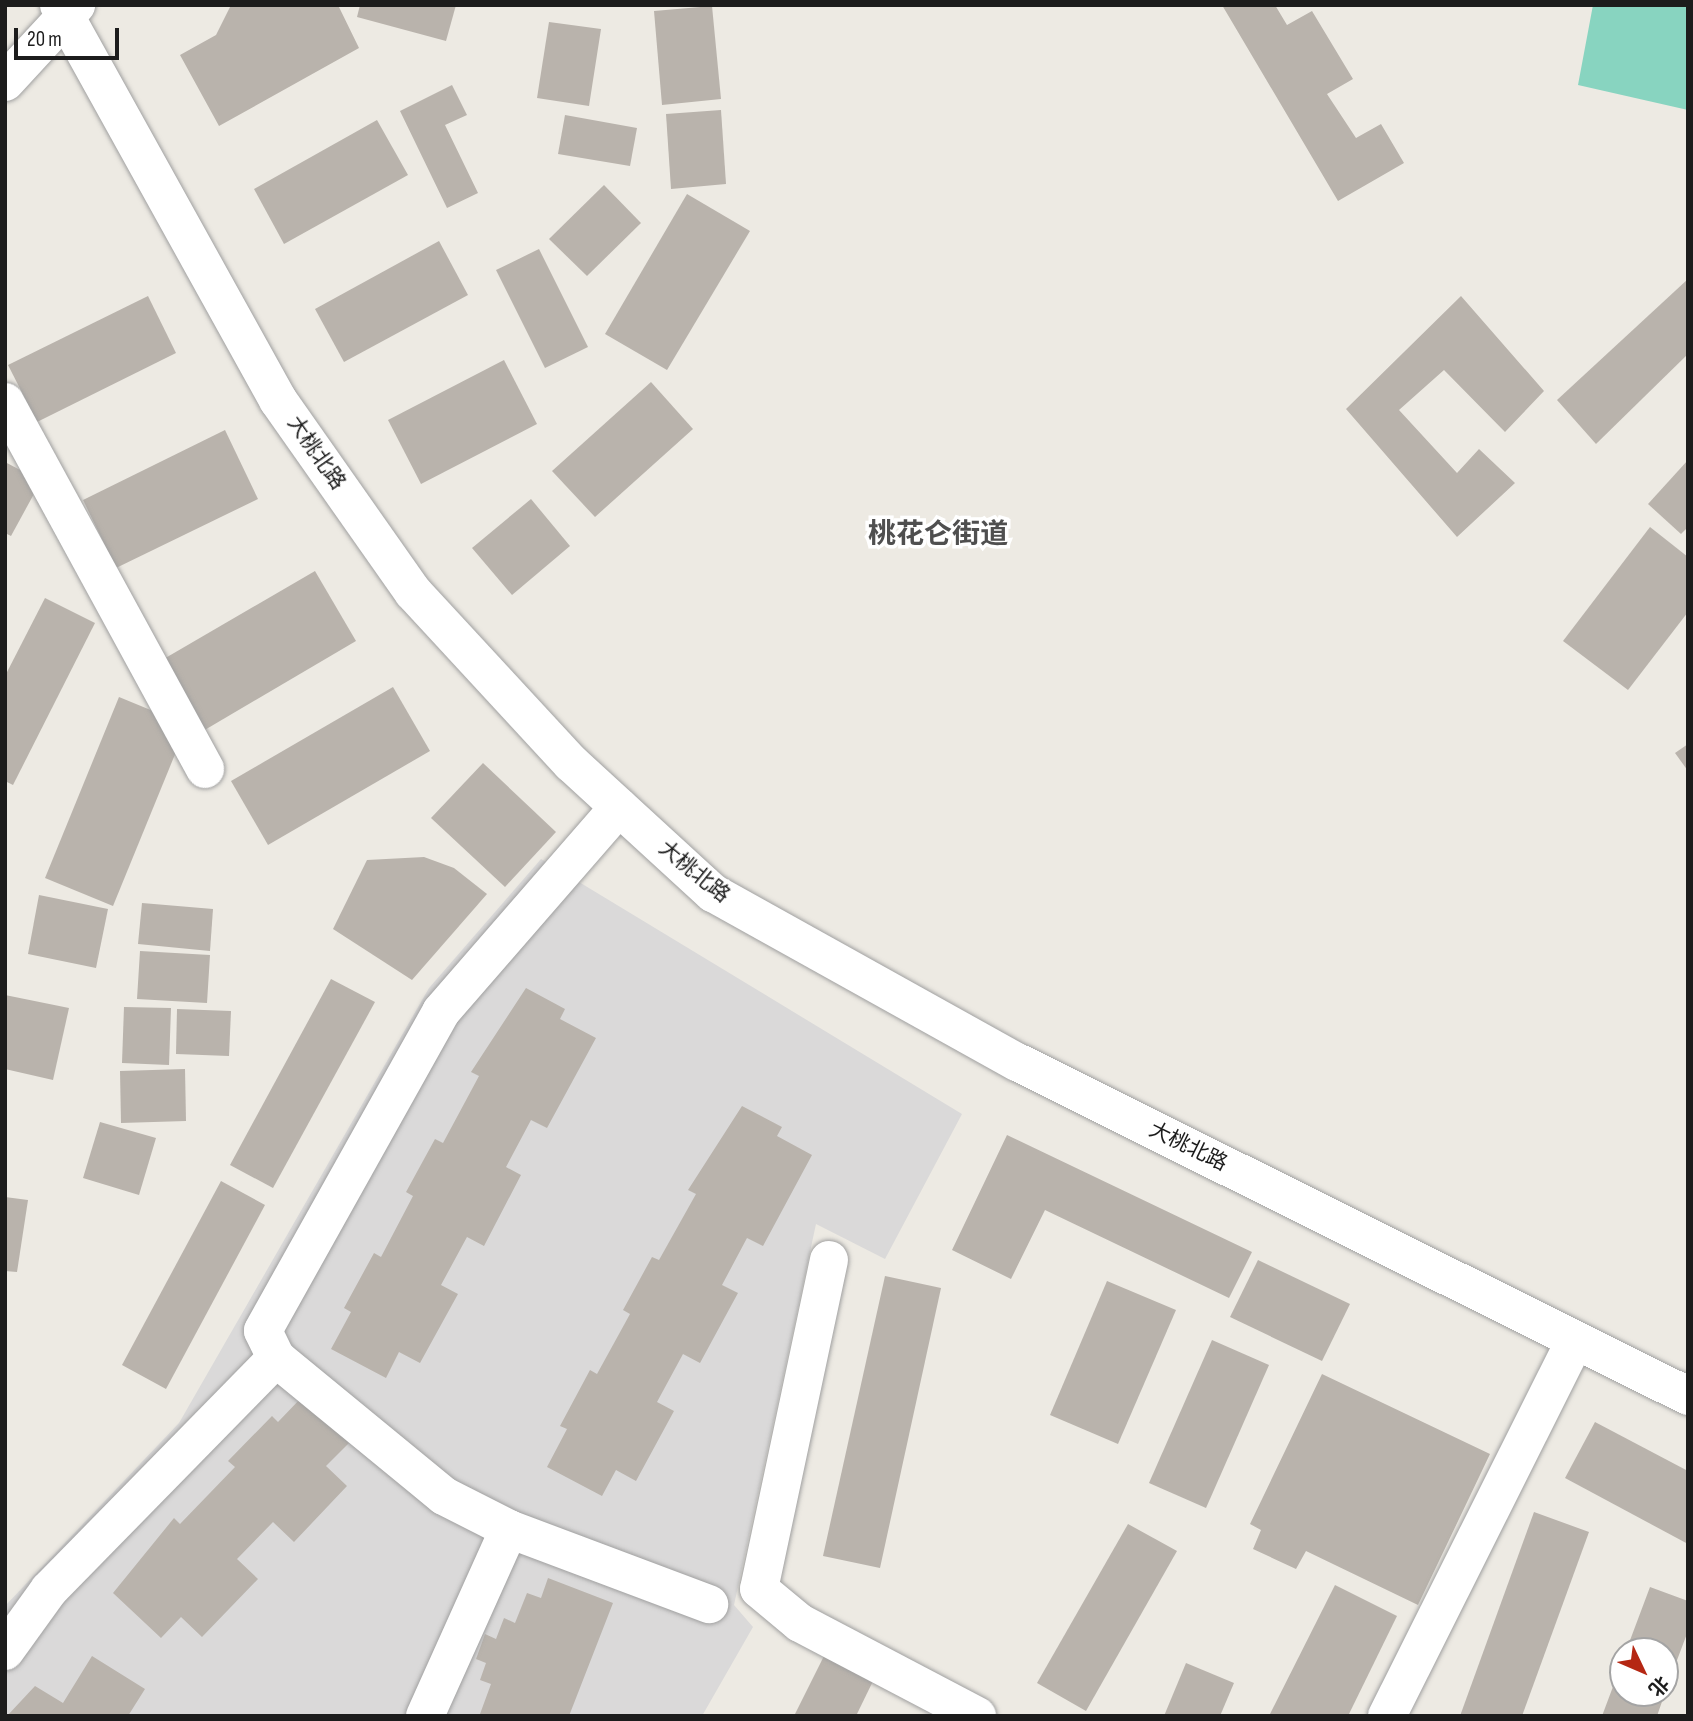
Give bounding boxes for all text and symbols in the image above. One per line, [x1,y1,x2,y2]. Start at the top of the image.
scale bar [18,14,122,58]
text: 20 m [27,27,62,52]
street label: 大桃北路 [282,411,350,495]
district label: 桃花仑街道 [868,518,1008,552]
street label: 大桃北路 [653,836,735,908]
street label: 大桃北路 [1145,1117,1231,1177]
north arrow [1609,1637,1679,1707]
text: 北 [1643,1671,1673,1700]

